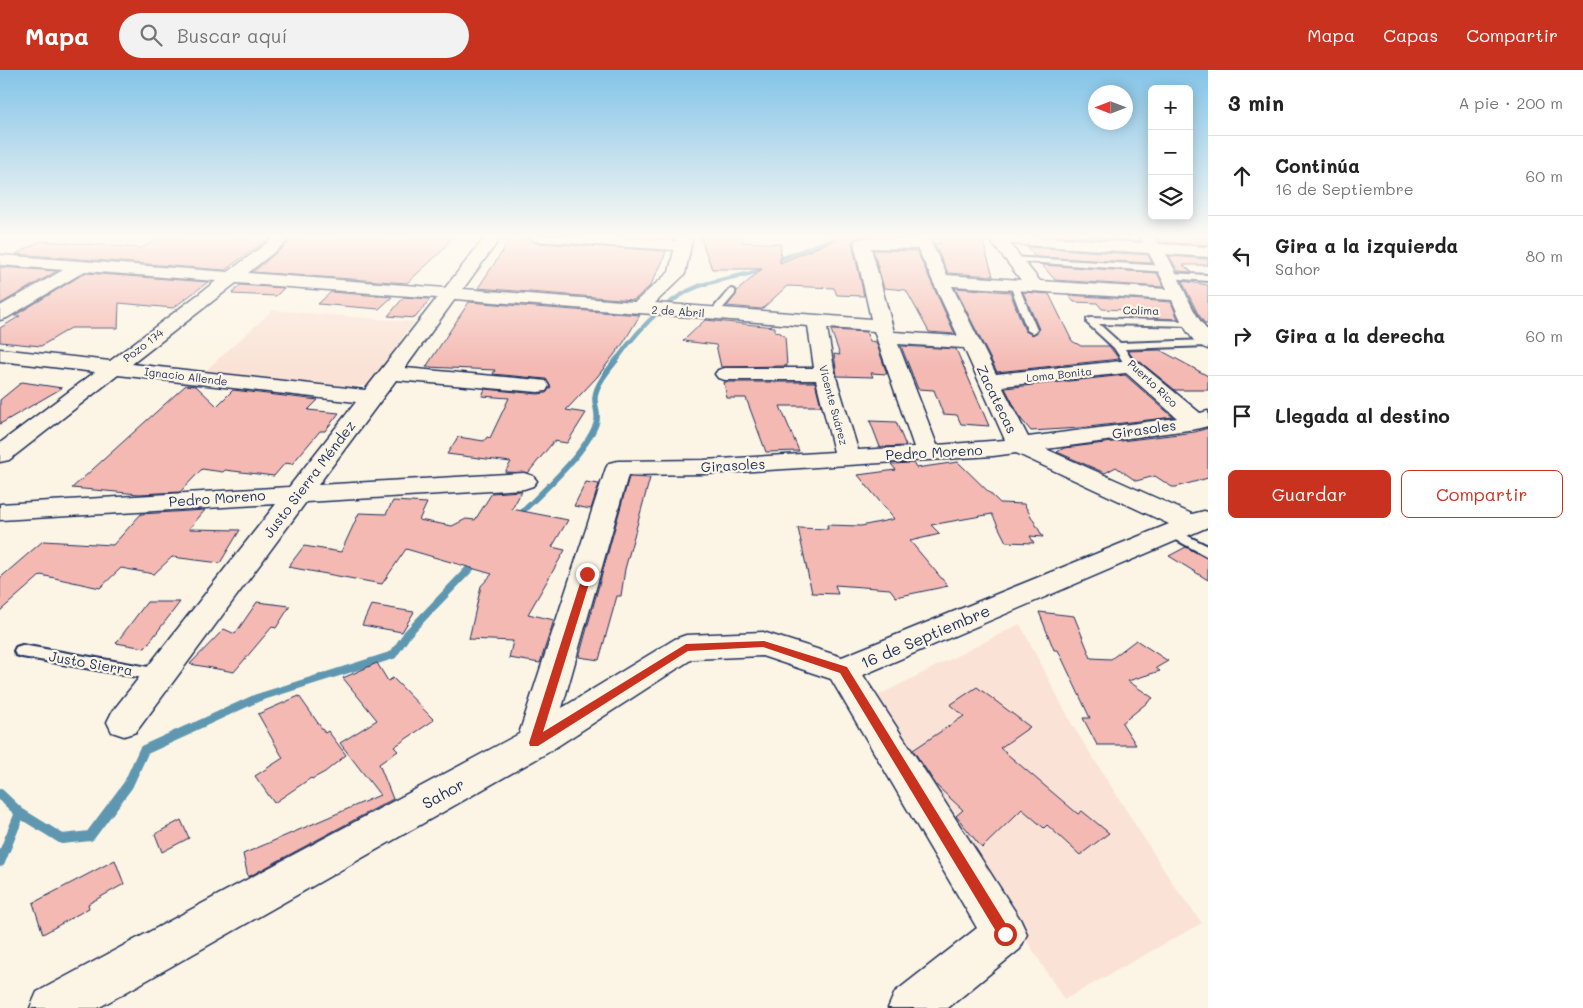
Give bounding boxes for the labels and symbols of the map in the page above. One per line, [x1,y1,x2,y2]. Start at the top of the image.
north arrow [1088,85,1133,130]
street label: 2 de Abril [651,302,705,320]
street label: Colima [1123,302,1159,318]
street label: Pozo 174 [120,325,167,365]
street label: Puerto Rico [1125,356,1182,410]
street label: Zacatecas [972,362,1022,436]
street label: Ignacio Allende [143,363,229,389]
street label: Vicente Suárez [816,363,852,447]
street label: Loma Bonita [1025,363,1093,385]
street label: Girasoles [1111,415,1177,443]
street label: Justo Sierra Méndez [259,416,359,541]
street label: Pedro Moreno [885,440,983,464]
street label: Girasoles [700,454,766,476]
street label: Pedro Moreno [168,485,266,511]
route end [576,563,599,586]
street label: 16 de Septiembre [857,599,993,673]
street label: Justo Sierra [48,646,134,680]
street label: Sahor [418,773,468,813]
route start [994,923,1017,946]

